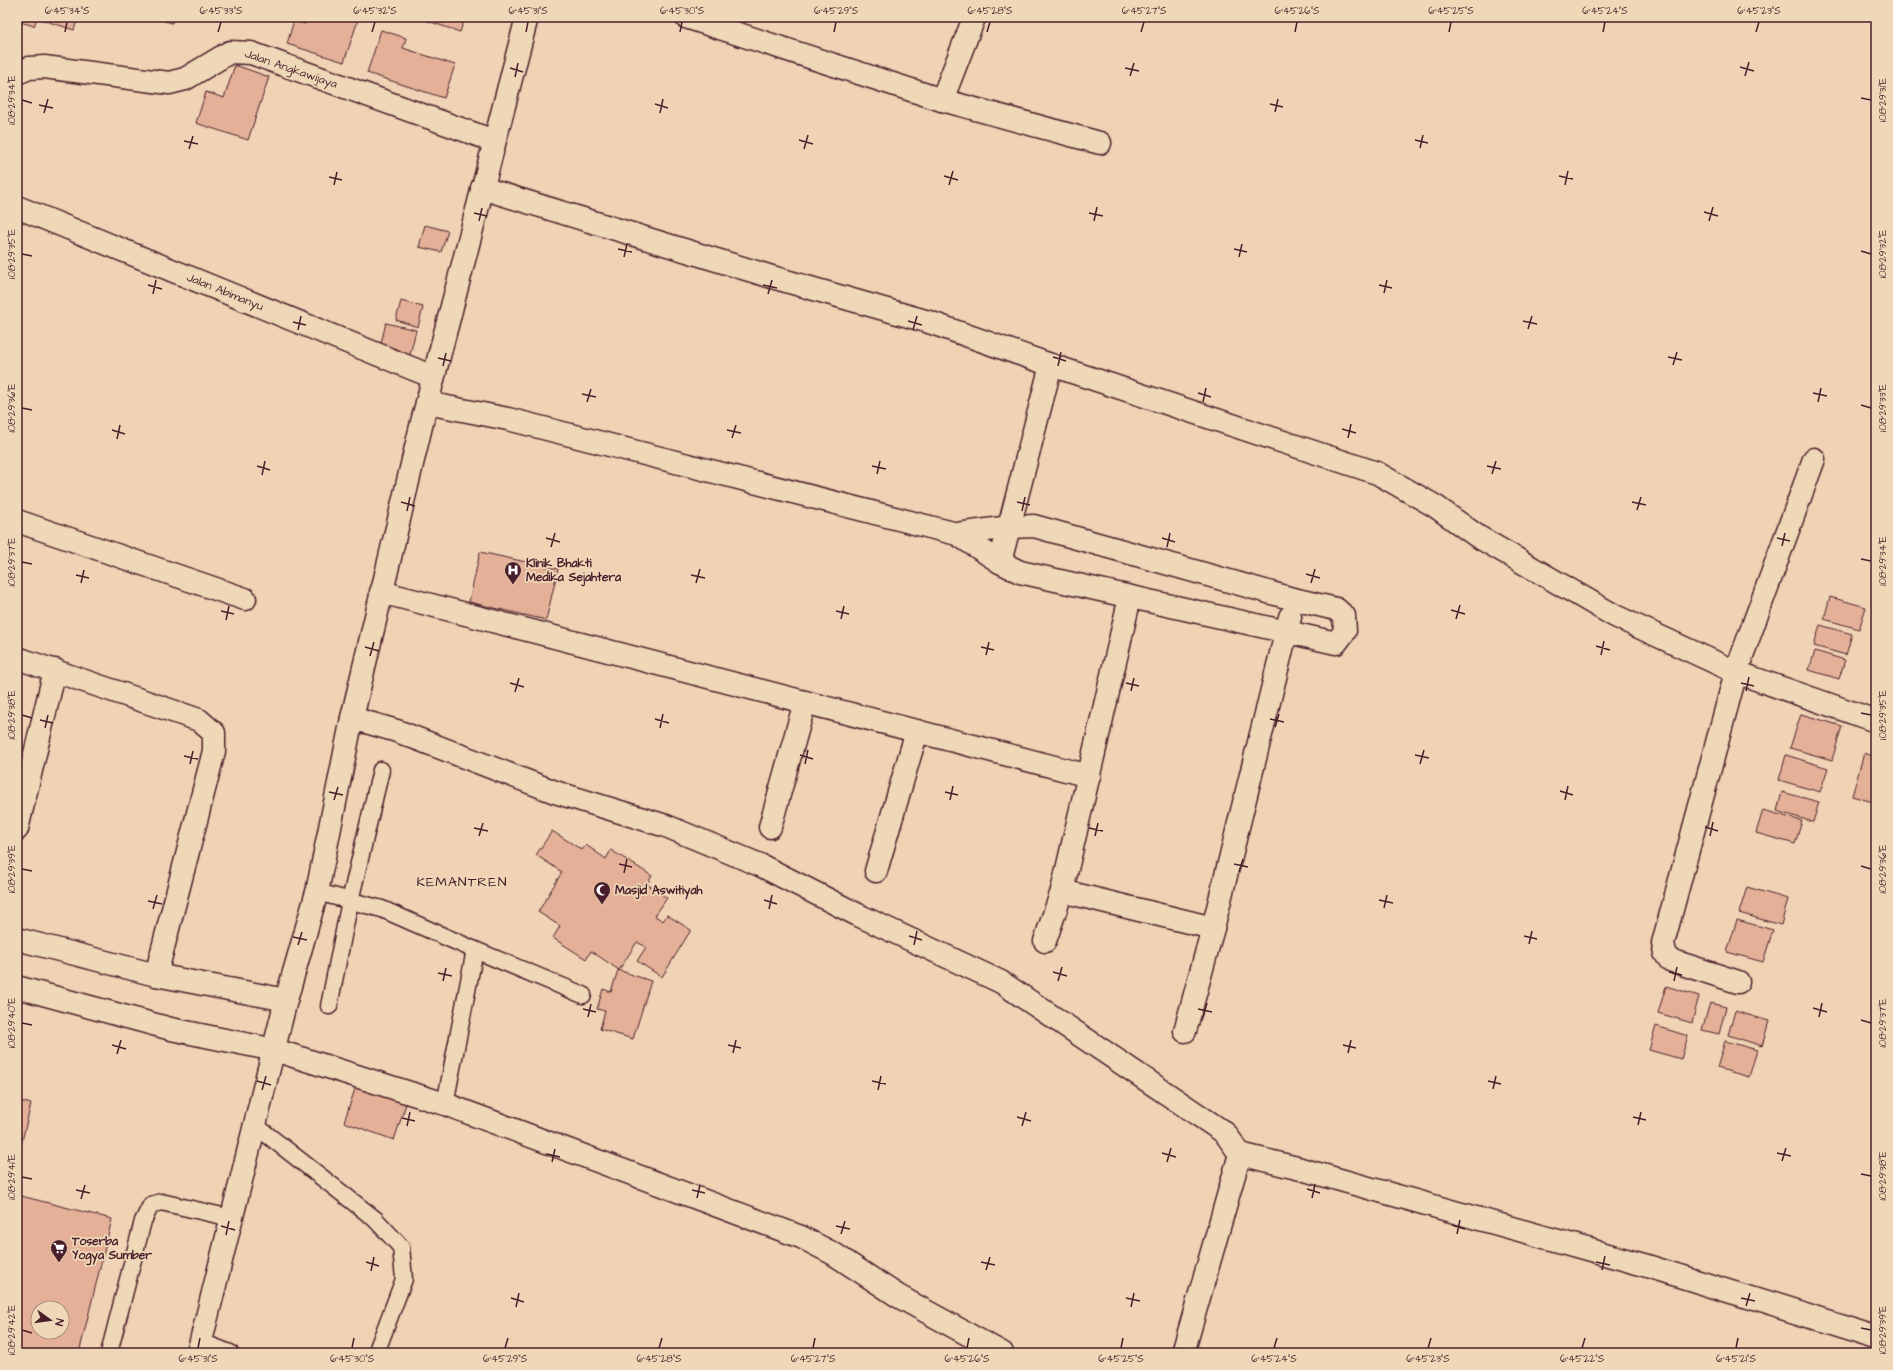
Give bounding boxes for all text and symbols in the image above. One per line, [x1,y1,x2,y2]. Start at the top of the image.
text: 6°45'34"S [45,4,90,18]
text: 6°45'33"S [200,4,243,18]
text: 6°45'32"S [353,4,397,18]
text: 6°45'31"S [508,4,548,18]
text: 6°45'30"S [660,4,705,18]
text: 6°45'29"S [814,4,859,18]
text: 6°45'28"S [968,4,1013,18]
text: 6°45'27"S [1122,4,1167,18]
text: 6°45'26"S [1275,4,1320,18]
text: 6°45'25"S [1428,4,1474,18]
text: 6°45'24"S [1582,4,1628,18]
text: 6°45'23"S [1737,4,1781,18]
street label: Jalan Angkawijaya [242,45,340,94]
text: 108°29'34"E [5,75,19,125]
text: 108°29'31"E [1876,78,1890,122]
text: 108°29'35"E [5,229,19,279]
text: 108°29'32"E [1876,230,1890,278]
street label: Jalan Abimanyu [184,269,266,316]
text: 108°29'36"E [5,383,19,432]
text: 108°29'33"E [1876,384,1890,432]
text: 108°29'34"E [1876,536,1890,586]
text: 108°29'37"E [5,538,19,586]
place label: Klinik Bhakti Medika Sejahtera [526,555,622,587]
hospital icon: Klinik Bhakti Medika Sejahtera [503,560,523,585]
text: 108°29'38"E [5,690,19,740]
text: 108°29'35"E [1876,690,1890,740]
text: 108°29'36"E [1876,844,1890,893]
text: 108°29'39"E [5,845,19,893]
district label: KEMANTREN [417,872,507,892]
mosque icon: Masjid Aswitiyah [592,880,612,905]
place label: Masjid Aswitiyah [615,882,704,900]
text: 108°29'40"E [5,998,19,1048]
text: 108°29'37"E [1876,999,1890,1047]
text: 108°29'38"E [1876,1151,1890,1201]
text: 108°29'41"E [5,1154,19,1200]
place label: Toserba Yogya Sumber [71,1233,152,1266]
supermarket icon: Toserba Yogya Sumber [49,1238,69,1263]
north arrow [30,1300,70,1340]
text: 108°29'42"E [5,1305,19,1355]
text: 108°29'39"E [1876,1306,1890,1354]
text: N [51,1317,67,1328]
text: 6°45'31"S [178,1352,218,1366]
text: 6°45'30"S [330,1352,375,1366]
text: 6°45'29"S [483,1352,528,1366]
text: 6°45'28"S [637,1352,682,1366]
text: 6°45'27"S [791,1352,836,1366]
text: 6°45'26"S [945,1352,990,1366]
text: 6°45'25"S [1098,1352,1144,1366]
text: 6°45'24"S [1251,1352,1297,1366]
text: 6°45'23"S [1406,1352,1450,1366]
text: 6°45'22"S [1560,1352,1605,1366]
text: 6°45'21"S [1716,1352,1756,1366]

